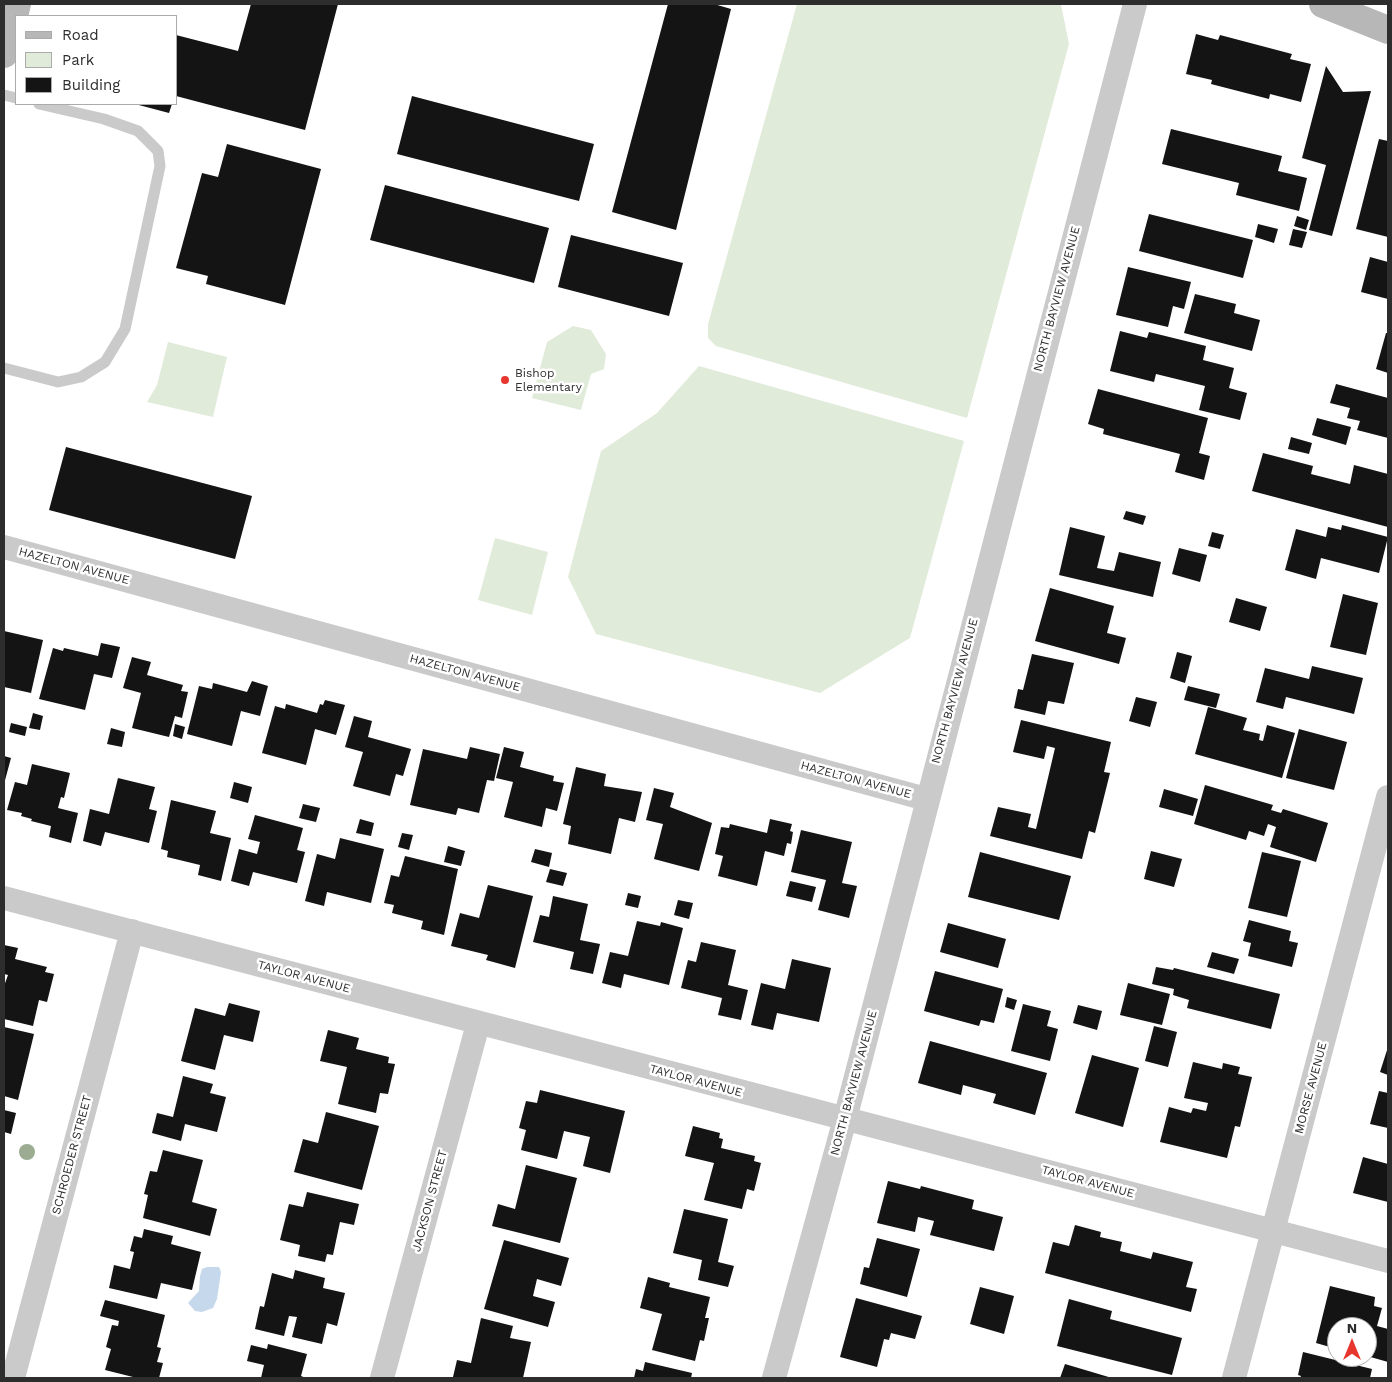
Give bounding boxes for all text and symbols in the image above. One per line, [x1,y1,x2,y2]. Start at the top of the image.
legend [15,15,178,105]
text: Road [62,26,99,44]
text: Park [62,51,94,69]
text: Building [62,76,120,94]
street label: NORTH BAYVIEW AVENUE [1031,225,1083,373]
place label: Bishop Elementary [515,366,582,394]
marker: Bishop Elementary [499,374,511,386]
street label: HAZELTON AVENUE [17,544,131,588]
street label: NORTH BAYVIEW AVENUE [929,617,981,765]
street label: HAZELTON AVENUE [408,651,522,695]
street label: HAZELTON AVENUE [799,758,913,802]
street label: TAYLOR AVENUE [256,958,352,996]
street label: NORTH BAYVIEW AVENUE [828,1009,880,1157]
street label: MORSE AVENUE [1292,1041,1330,1135]
street label: TAYLOR AVENUE [648,1062,744,1100]
street label: SCHROEDER STREET [49,1094,95,1216]
street label: JACKSON STREET [409,1149,451,1253]
street label: TAYLOR AVENUE [1040,1163,1136,1201]
north arrow [1327,1317,1377,1367]
text: N [1347,1320,1357,1336]

